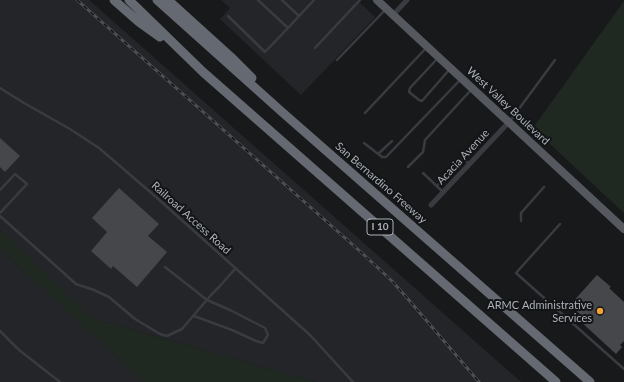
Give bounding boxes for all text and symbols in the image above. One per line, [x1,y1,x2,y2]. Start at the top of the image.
street label: West Valley Boulevard [464,64,552,148]
street label: Acacia Avenue [434,127,492,187]
street label: San Bernardino Freeway [332,140,430,226]
street label: Railroad Access Road [149,179,233,257]
road number: I 10 [367,219,393,235]
place label: ARMC Administrative Services [487,298,592,324]
marker: ARMC Administrative Services [595,306,605,316]

